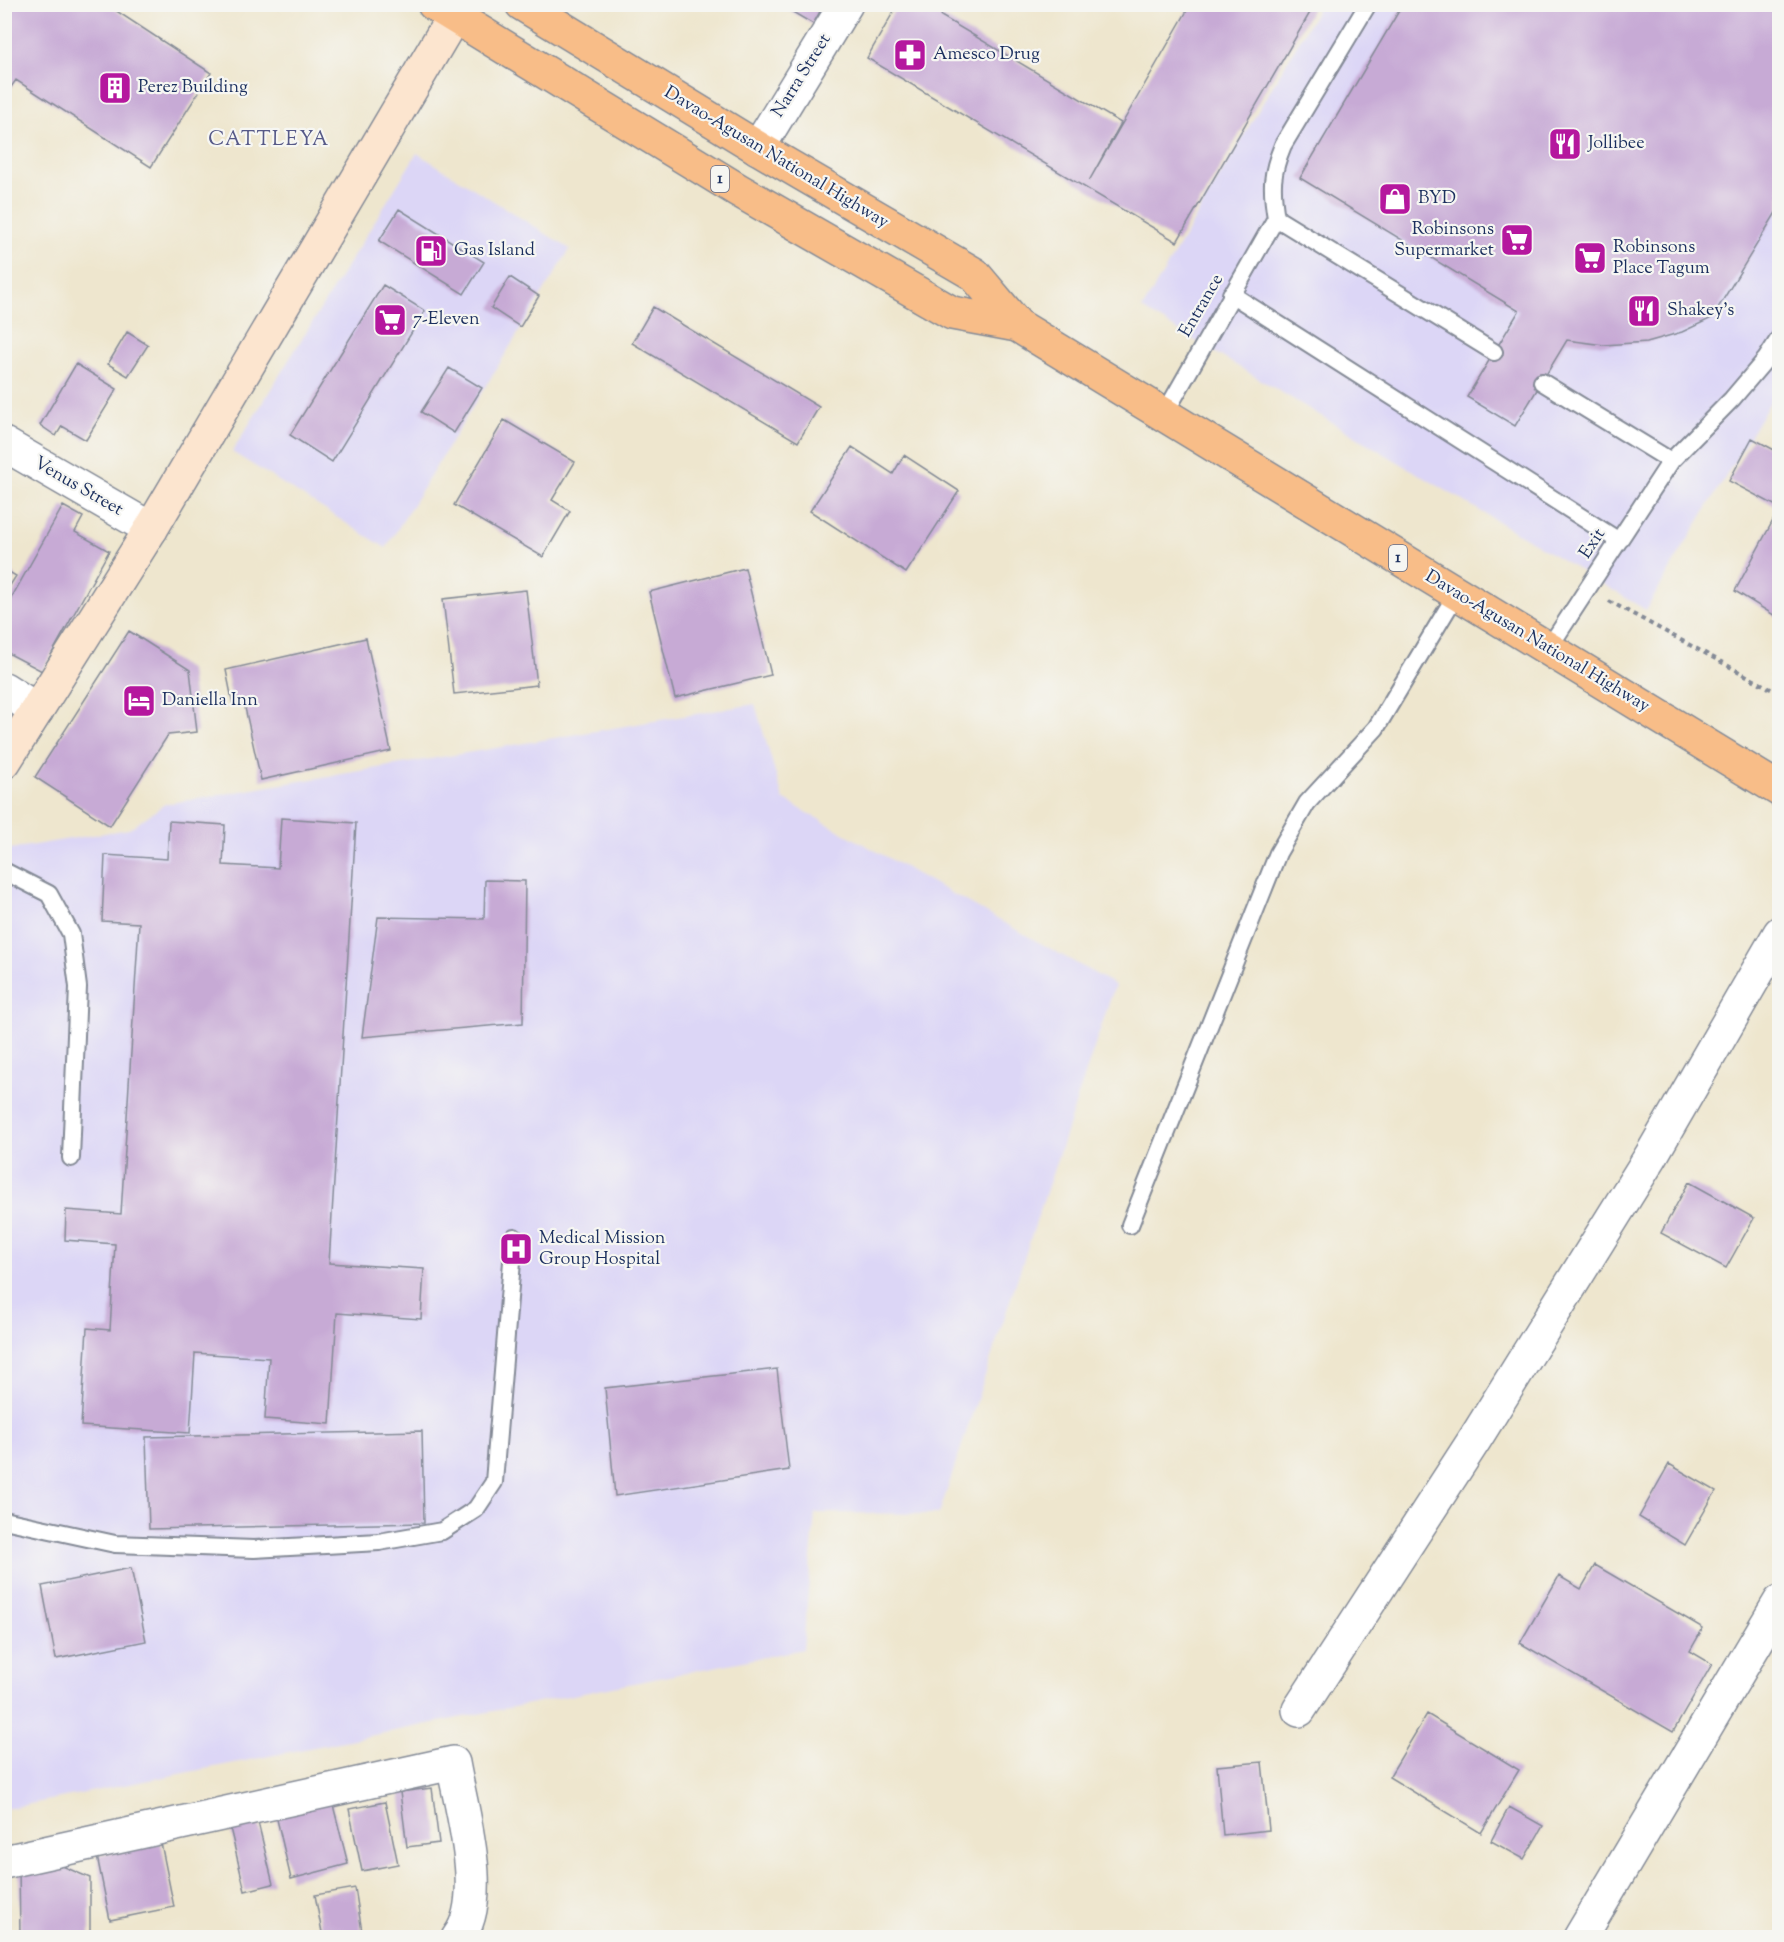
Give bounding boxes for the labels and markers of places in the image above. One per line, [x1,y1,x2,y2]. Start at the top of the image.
pharmacy icon: Amesco Drug [892,37,928,73]
place label: Amesco Drug [933,42,1040,68]
building icon: Perez Building [97,70,133,106]
place label: Perez Building [138,75,248,101]
restaurant icon: Jollibee [1547,126,1583,162]
place label: Jollibee [1587,131,1645,157]
shop icon: BYD [1377,181,1413,217]
place label: BYD [1418,186,1456,212]
place label: Robinsons Supermarket [1394,217,1494,264]
supermarket icon: Robinsons Supermarket [1499,222,1535,258]
fuel station icon: Gas Island [413,233,449,269]
place label: Robinsons Place Tagum [1613,235,1710,282]
place label: Gas Island [454,238,535,264]
supermarket icon: Robinsons Place Tagum [1572,240,1608,276]
restaurant icon: Shakey's [1626,293,1662,329]
place label: Shakey's [1667,298,1734,324]
supermarket icon: 7-Eleven [372,302,408,338]
place label: 7-Eleven [413,307,480,333]
hotel icon: Daniella Inn [121,683,157,719]
place label: Daniella Inn [162,688,258,714]
place label: Medical Mission Group Hospital [539,1226,666,1273]
hospital icon: Medical Mission Group Hospital [498,1231,534,1267]

